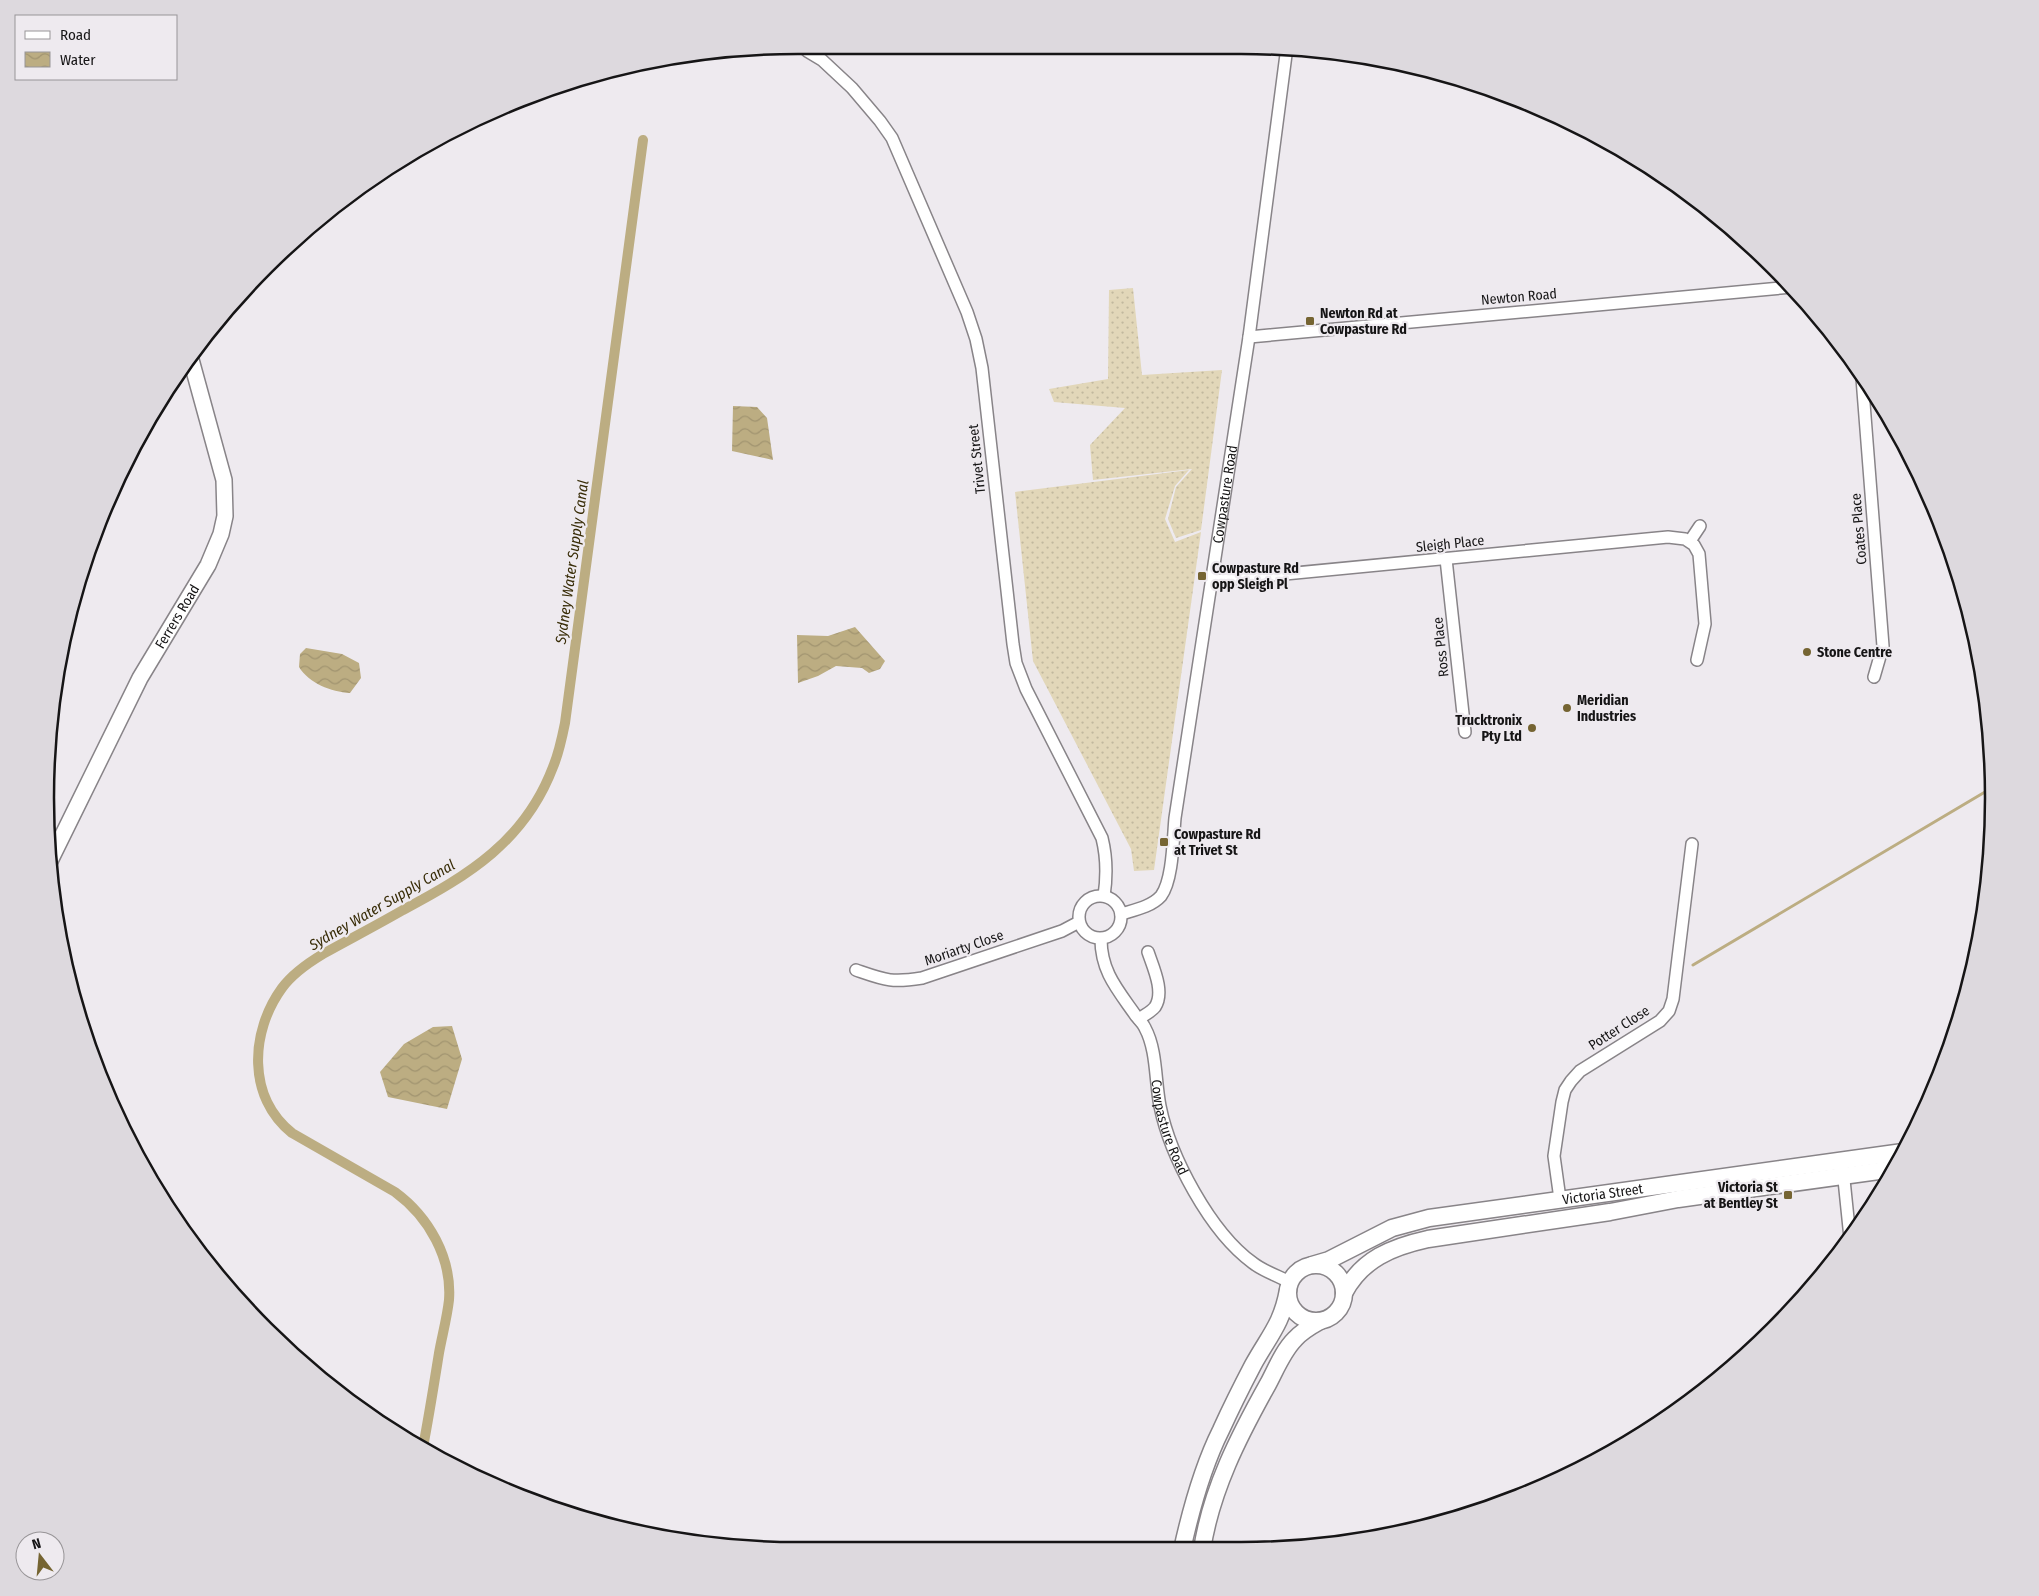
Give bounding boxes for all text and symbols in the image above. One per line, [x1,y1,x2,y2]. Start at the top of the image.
legend [15,15,178,80]
text: Road [60,26,91,44]
text: Water [60,51,96,69]
street label: Newton Road [1480,285,1558,309]
place label: Newton Rd at Cowpasture Rd [1320,305,1407,338]
marker: Newton Rd at Cowpasture Rd [1304,315,1316,327]
street label: Trivet Street [965,423,989,495]
street label: Cowpasture Road [1209,444,1241,545]
water label: Sydney Water Supply Canal [551,479,592,646]
street label: Coates Place [1847,492,1871,566]
street label: Sleigh Place [1415,532,1485,556]
place label: Cowpasture Rd opp Sleigh Pl [1212,560,1299,593]
marker: Cowpasture Rd opp Sleigh Pl [1196,570,1208,582]
street label: Ferrers Road [151,581,203,652]
street label: Ross Place [1429,616,1453,678]
place label: Stone Centre [1817,644,1892,661]
marker: Stone Centre [1801,646,1813,658]
place label: Meridian Industries [1577,692,1636,725]
marker: Meridian Industries [1561,702,1573,714]
place label: Trucktronix Pty Ltd [1455,712,1522,745]
marker: Trucktronix Pty Ltd [1526,722,1538,734]
place label: Cowpasture Rd at Trivet St [1174,826,1261,859]
marker: Cowpasture Rd at Trivet St [1158,836,1170,848]
water label: Sydney Water Supply Canal [305,856,458,955]
street label: Moriarty Close [922,927,1006,969]
street label: Potter Close [1585,1002,1653,1054]
street label: Cowpasture Road [1148,1079,1192,1178]
place label: Victoria St at Bentley St [1704,1179,1779,1212]
street label: Victoria Street [1561,1180,1645,1208]
marker: Victoria St at Bentley St [1782,1189,1794,1201]
north arrow [15,1531,65,1581]
text: N [30,1535,43,1553]

